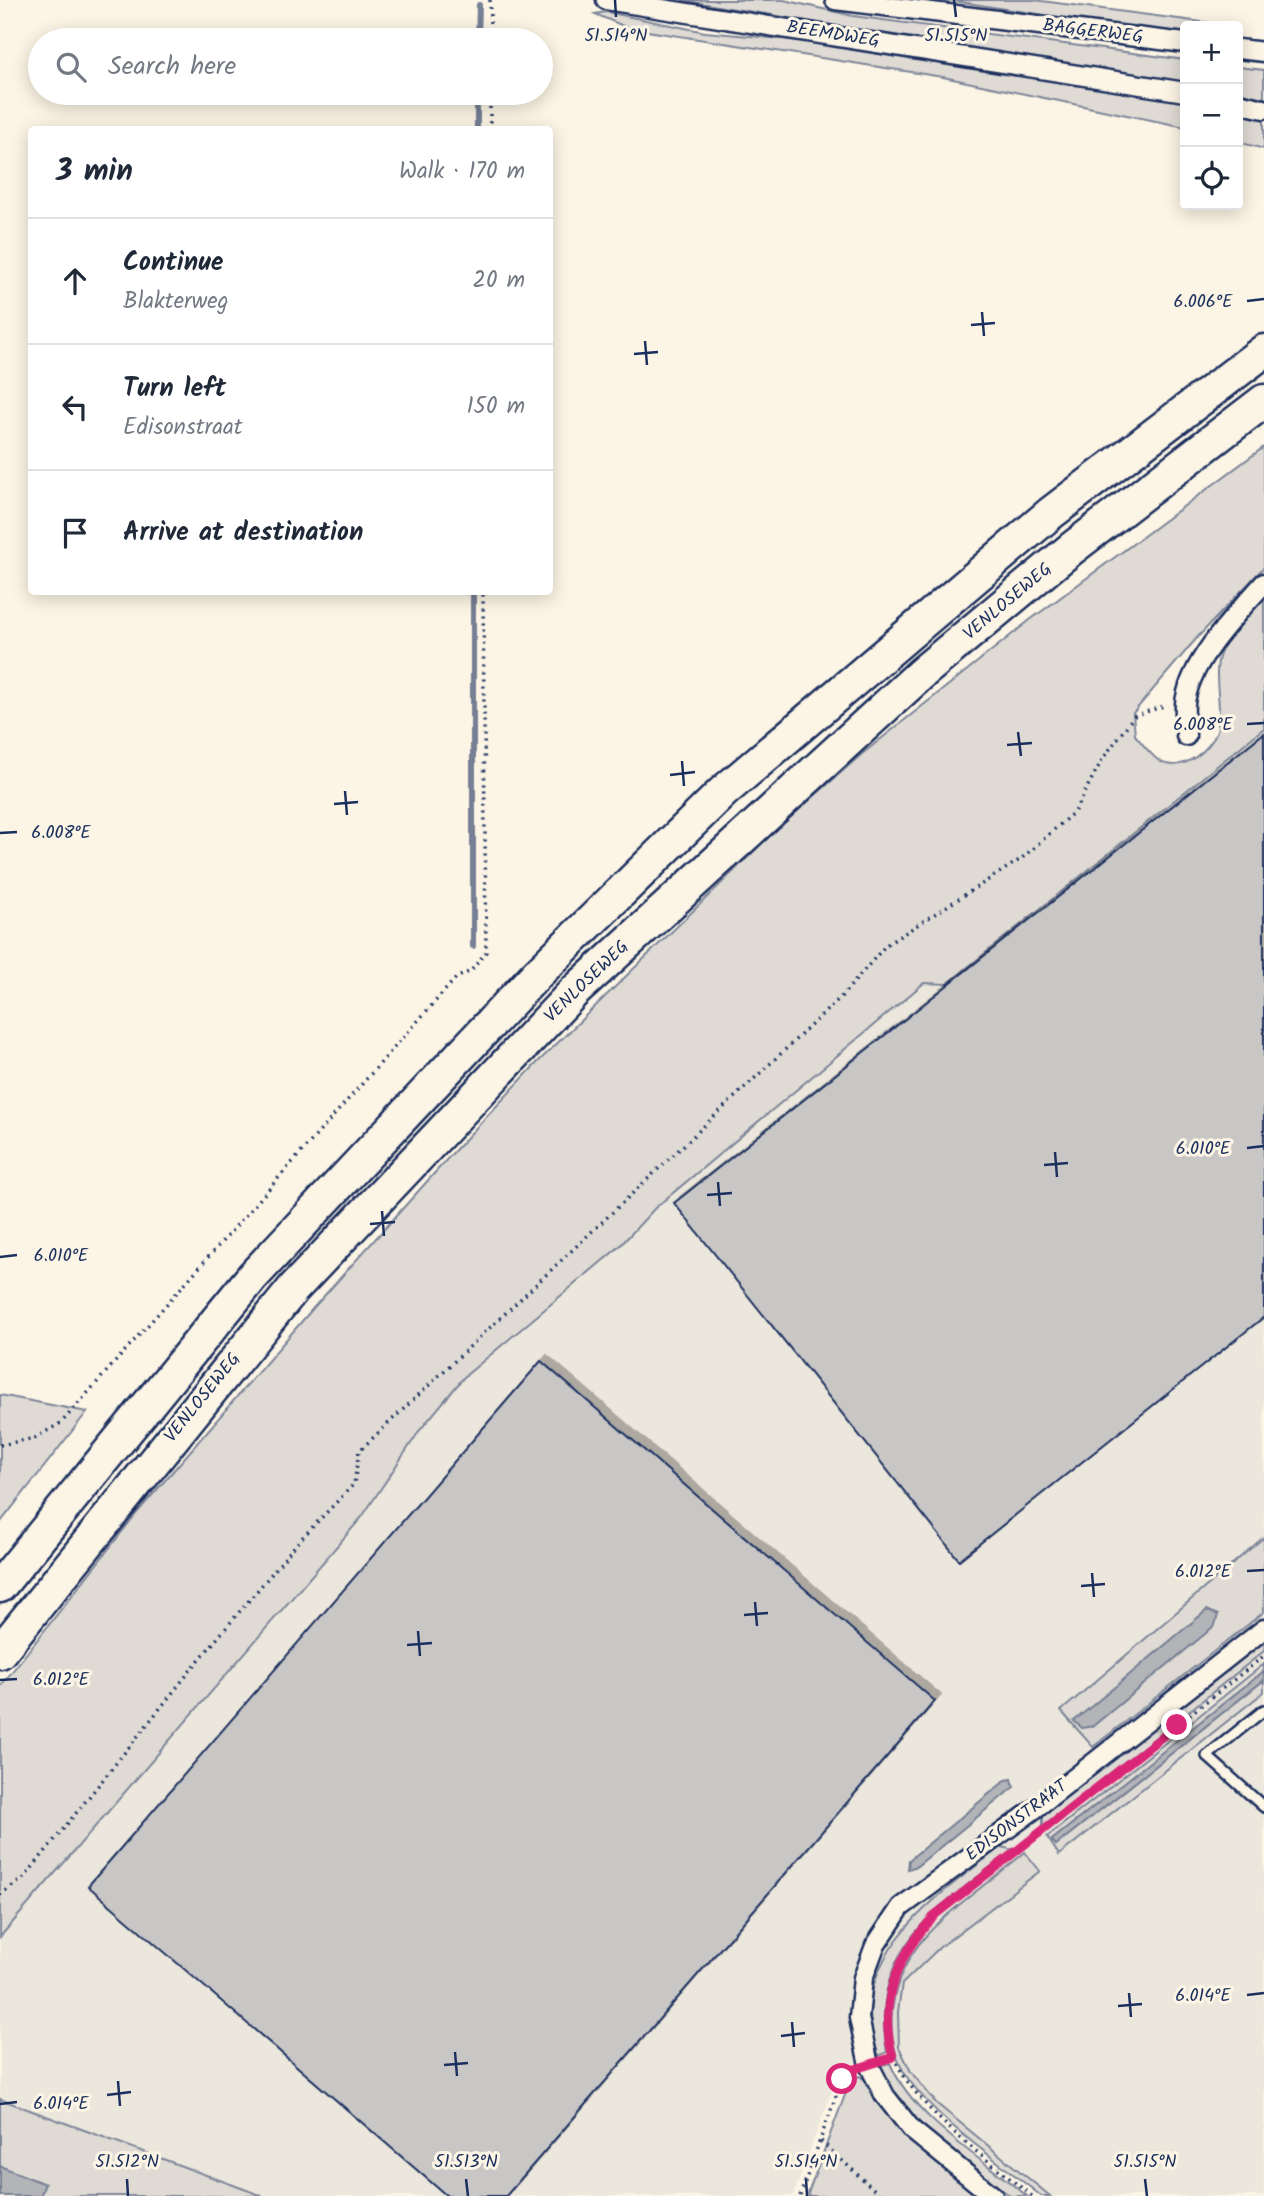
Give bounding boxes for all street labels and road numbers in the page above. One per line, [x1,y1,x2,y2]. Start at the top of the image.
street label: BAGGERWEG [1041,11,1145,53]
street label: BEEMDWEG [784,13,882,57]
street label: VENLOSEWEG [957,556,1059,648]
street label: VENLOSEWEG [538,934,636,1030]
street label: VENLOSEWEG [157,1347,249,1449]
street label: EDISONSTRAAT [960,1772,1075,1869]

